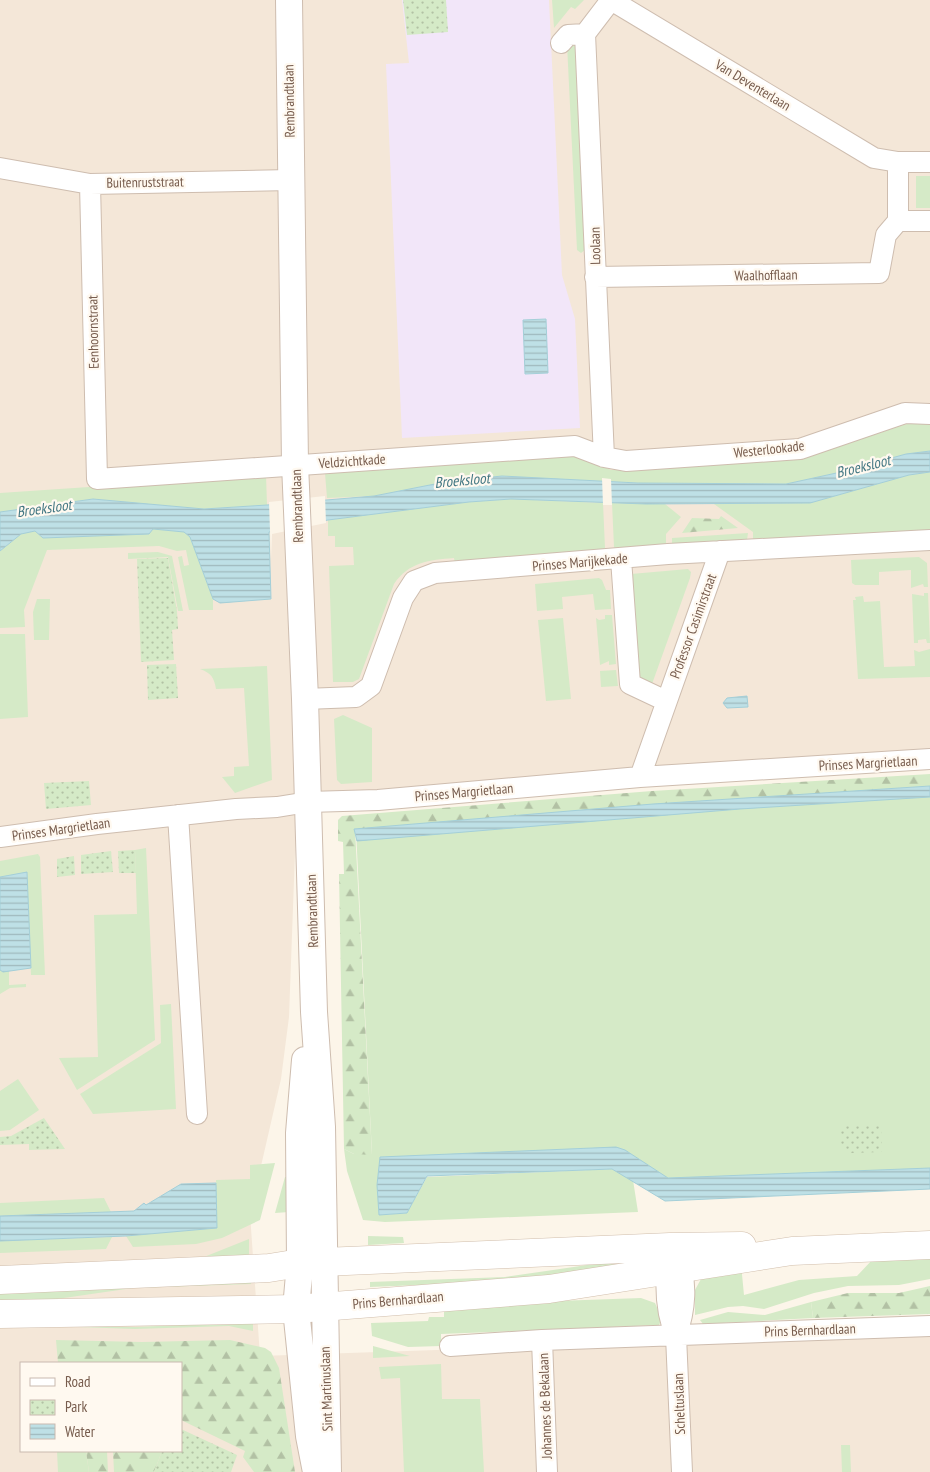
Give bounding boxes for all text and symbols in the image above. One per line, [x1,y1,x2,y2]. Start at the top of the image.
street label: Van Deventerlaan [711,55,794,115]
street label: Rembrandtlaan [279,64,299,138]
street label: Buitenruststraat [106,172,184,192]
street label: Loolaan [586,227,604,265]
street label: Waalhofflaan [734,265,798,285]
street label: Eenhoornstraat [83,295,103,369]
street label: Westerlookade [733,436,805,462]
street label: Veldzichtkade [317,450,386,472]
water label: Broeksloot [834,450,894,482]
water label: Broeksloot [434,468,492,492]
street label: Rembrandtlaan [287,469,307,543]
water label: Broeksloot [15,494,75,521]
street label: Prinses Marijkekade [532,549,629,575]
street label: Professor Casimirstraat [666,571,720,681]
street label: Prinses Margrietlaan [818,751,918,775]
street label: Prinses Margrietlaan [414,779,514,805]
street label: Prinses Margrietlaan [11,813,111,845]
street label: Rembrandtlaan [302,874,322,948]
street label: Prins Bernhardlaan [352,1287,444,1313]
street label: Prins Bernhardlaan [764,1319,856,1341]
street label: Sint Martinuslaan [316,1346,336,1432]
street label: Johannes de Bekalaan [534,1353,556,1460]
legend [20,1362,182,1452]
text: Road [65,1372,91,1391]
street label: Scheltuslaan [669,1373,689,1435]
text: Park [65,1397,87,1416]
text: Water [65,1422,96,1441]

